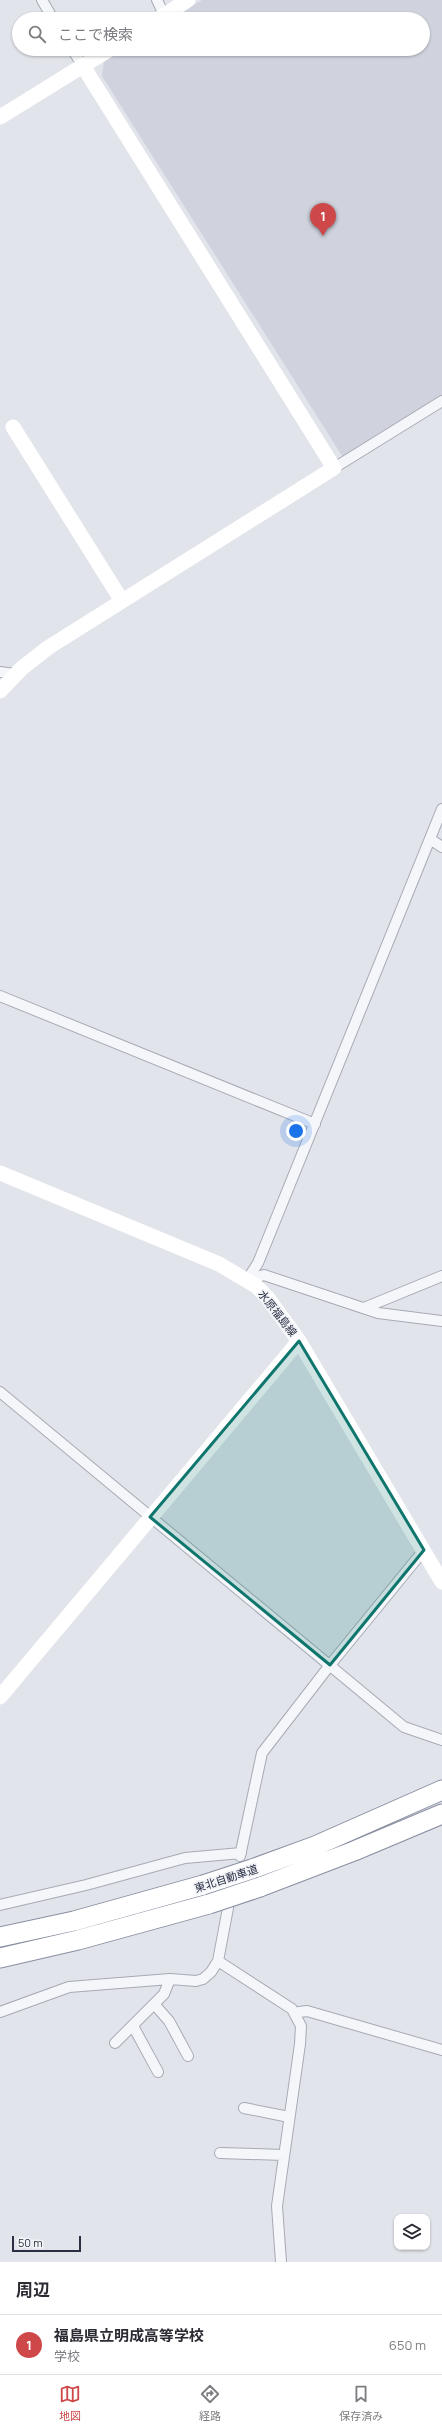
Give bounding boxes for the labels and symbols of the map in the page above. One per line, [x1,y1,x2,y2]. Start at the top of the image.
pin: 1 [310,203,336,236]
your location [286,1121,306,1141]
street label: 水原福島線 [255,1287,301,1339]
street label: 東北自動車道 [192,1861,260,1895]
scale bar [12,2234,81,2253]

